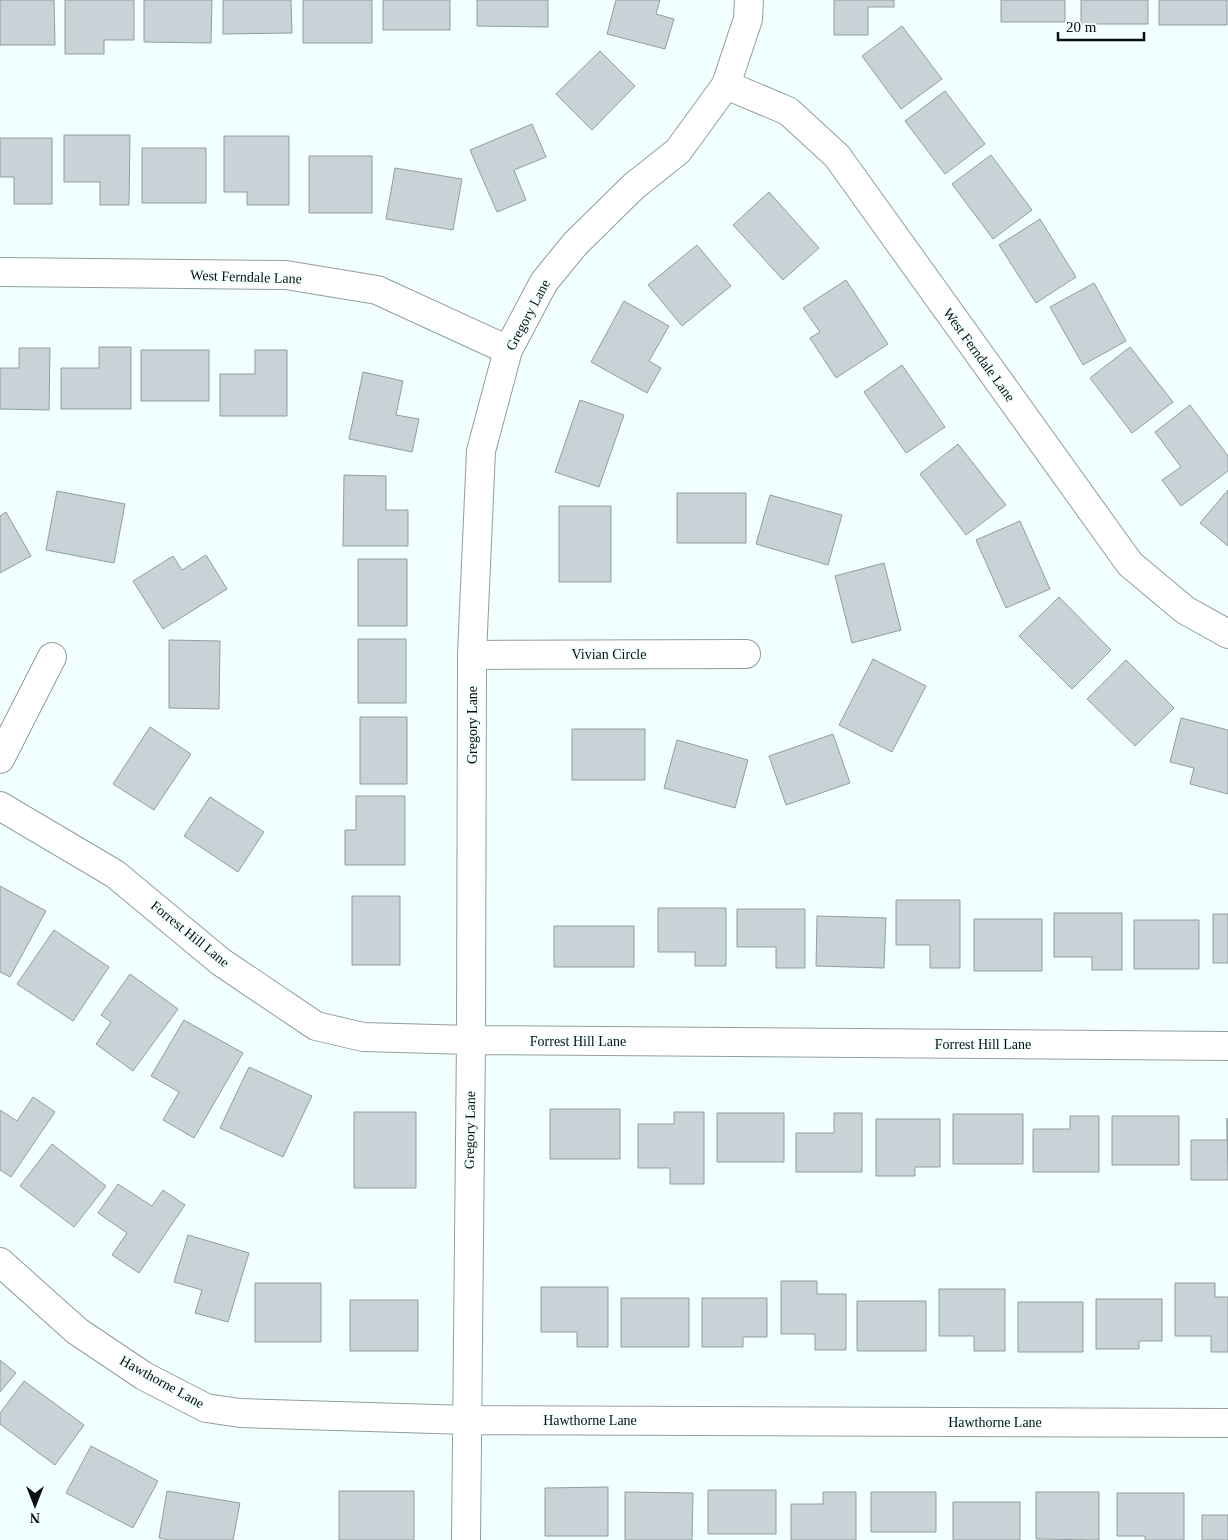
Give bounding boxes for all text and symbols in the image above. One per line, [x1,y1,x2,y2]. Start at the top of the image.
scale bar [1058,10,1144,42]
text: 20 m [1066,19,1097,35]
street label: West Ferndale Lane [190,268,302,286]
street label: Gregory Lane [503,277,553,353]
street label: West Ferndale Lane [940,305,1018,405]
street label: Vivian Circle [572,647,646,662]
street label: Gregory Lane [465,686,480,764]
street label: Forrest Hill Lane [148,898,232,970]
street label: Forrest Hill Lane [530,1034,626,1049]
street label: Forrest Hill Lane [935,1037,1031,1052]
street label: Gregory Lane [462,1091,478,1169]
street label: Hawthorne Lane [117,1353,207,1411]
street label: Hawthorne Lane [543,1413,637,1428]
street label: Hawthorne Lane [948,1415,1042,1430]
north arrow [10,1480,60,1530]
text: N [30,1510,40,1525]

